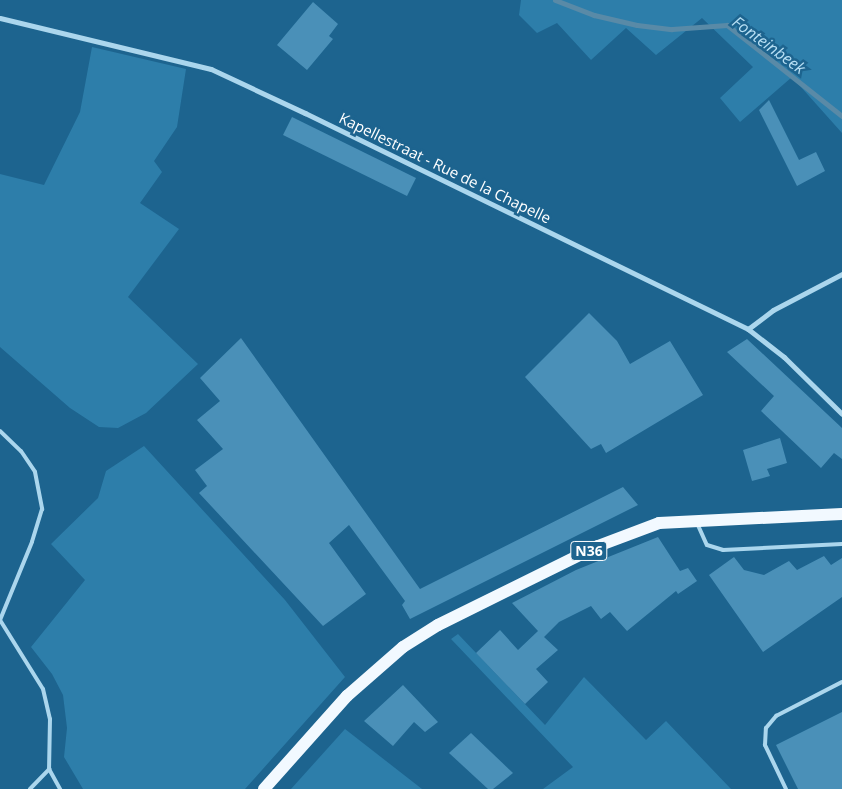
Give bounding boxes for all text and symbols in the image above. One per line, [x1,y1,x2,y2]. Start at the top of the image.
water label: Fonteinbeek [729,12,809,78]
street label: Kapellestraat - Rue de la Chapelle [336,109,554,227]
road number: N36 [570,540,608,562]

